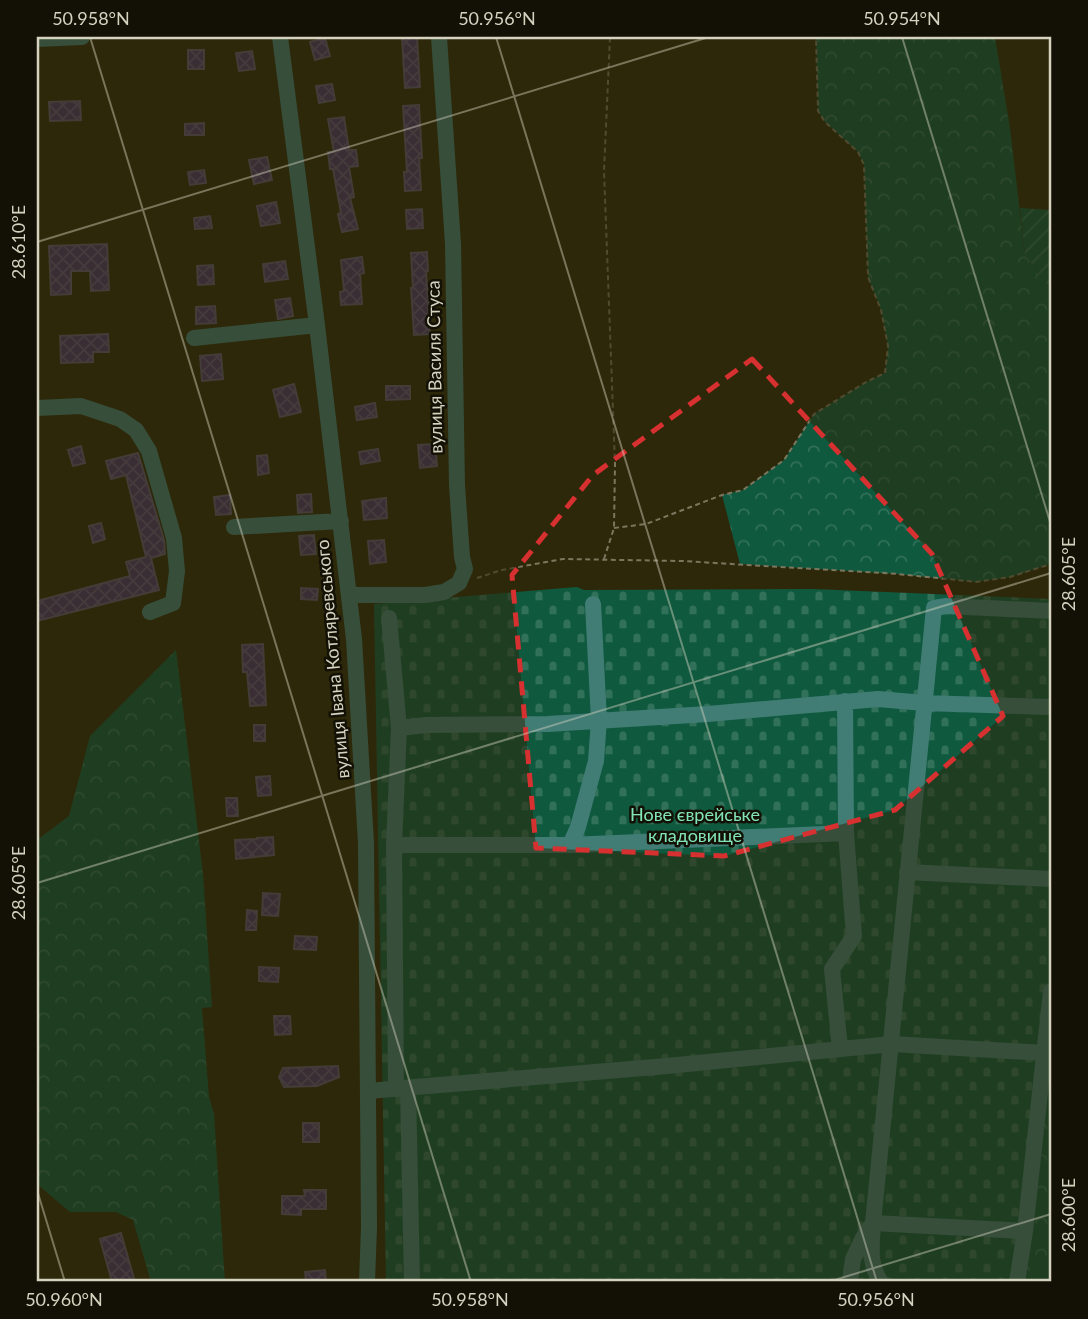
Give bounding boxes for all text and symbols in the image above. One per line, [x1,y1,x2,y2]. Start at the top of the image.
text: 50.958°N [52,7,130,29]
text: 50.956°N [458,7,536,29]
text: 50.954°N [863,7,941,29]
text: 28.610°E [7,205,29,279]
street label: вулиця Василя Стуса [421,280,447,454]
text: 28.605°E [1057,537,1079,611]
street label: вулиця Івана Котляревського [311,539,353,779]
park label: Нове єврейське кладовище [630,803,760,846]
text: 28.605°E [7,846,29,920]
text: 28.600°E [1057,1178,1079,1252]
text: 50.960°N [25,1288,103,1310]
text: 50.958°N [431,1288,509,1310]
text: 50.956°N [837,1288,915,1310]

